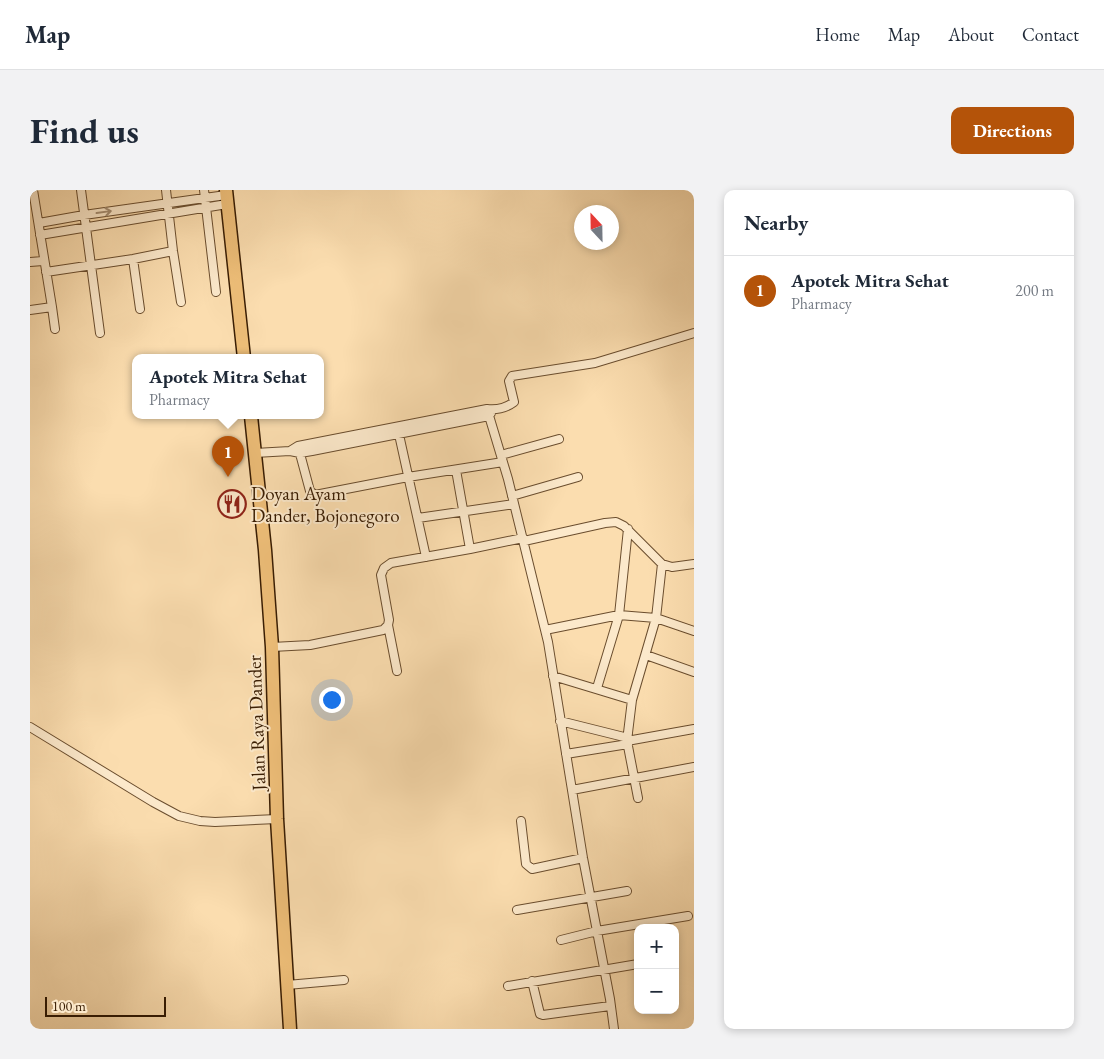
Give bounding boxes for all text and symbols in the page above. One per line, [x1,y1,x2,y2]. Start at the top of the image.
text: Map [25,19,70,50]
text: Home [815,23,860,46]
text: Map [888,23,920,46]
text: About [948,23,994,46]
text: Contact [1022,23,1079,46]
button: Directions [951,107,1074,154]
text: Find us [30,108,139,153]
north arrow [574,205,619,250]
one-way arrow [95,207,111,217]
text: Nearby [744,209,808,236]
text: Apotek Mitra Sehat [791,268,949,293]
text: 1 [756,280,764,301]
text: 200 m [1015,280,1054,301]
text: Pharmacy [791,293,852,314]
popup [132,354,324,419]
text: Apotek Mitra Sehat [149,364,307,389]
text: Pharmacy [149,389,210,410]
pin: 1 [212,436,244,477]
place label: Doyan Ayam Dander, Bojonegoro [251,481,400,528]
restaurant icon: Doyan Ayam Dander, Bojonegoro [217,489,247,519]
street label: Jalan Raya Dander [242,654,271,793]
your location [319,687,345,713]
map controls [634,924,679,1014]
button: + [634,924,679,969]
button: − [634,969,679,1014]
scale bar [45,994,166,1017]
text: 100 m [52,997,86,1015]

